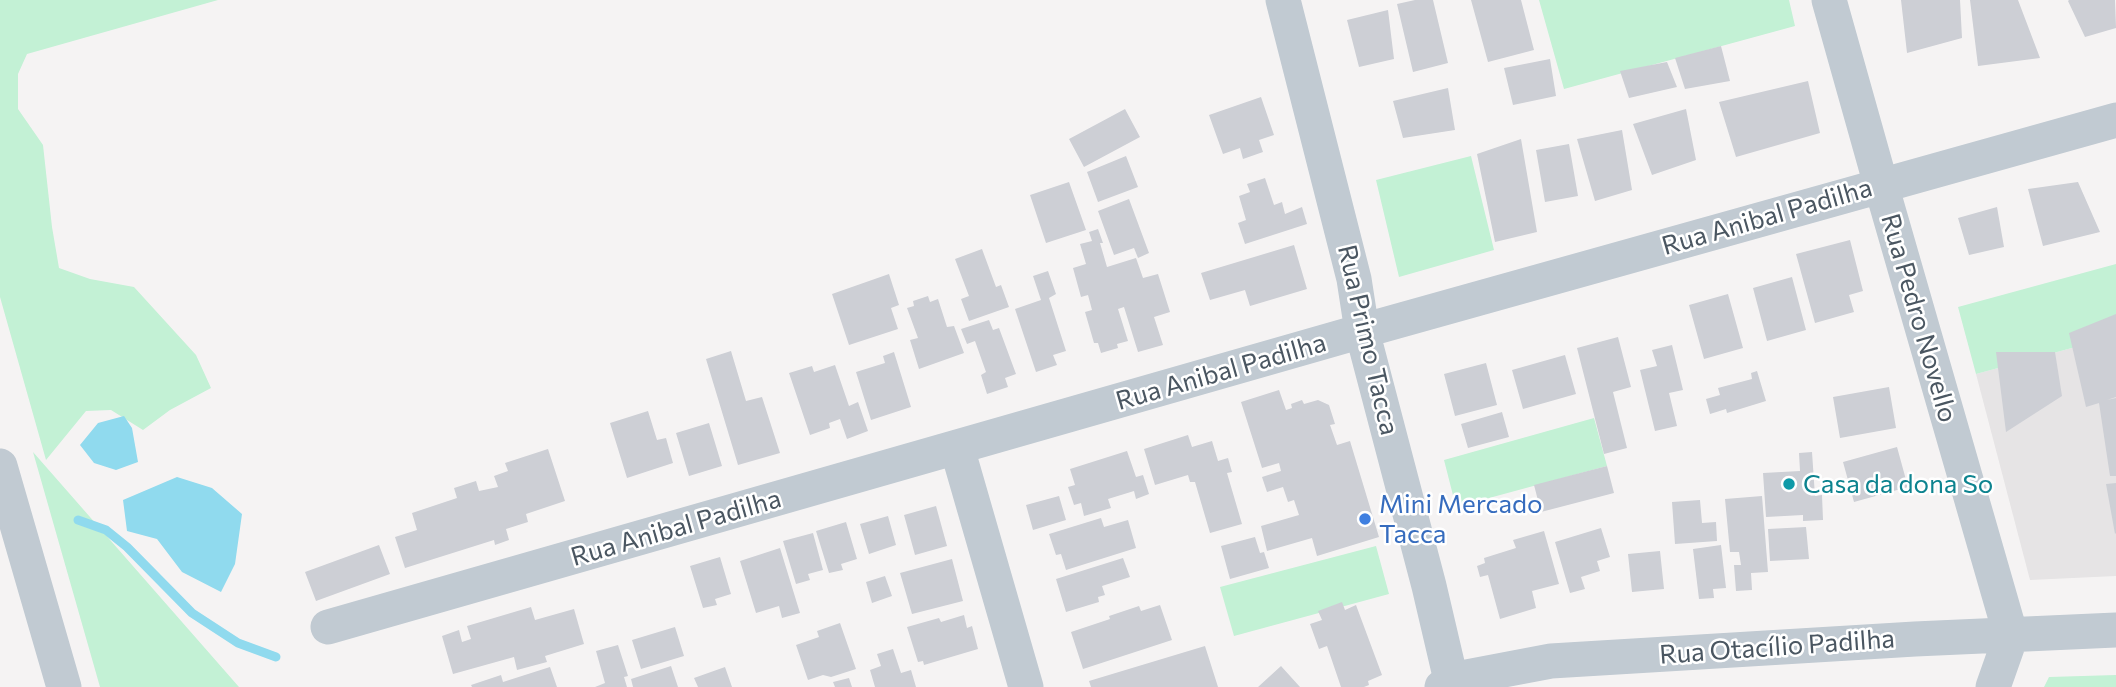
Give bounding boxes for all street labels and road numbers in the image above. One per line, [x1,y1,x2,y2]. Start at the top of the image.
street label: Rua Anibal Padilha [1658,172,1876,262]
street label: Rua Pedro Novello [1874,210,1964,426]
street label: Rua Primo Tacca [1331,242,1405,438]
street label: Rua Anibal Padilha [1112,327,1330,417]
street label: Rua Anibal Padilha [567,483,785,573]
street label: Rua Otacílio Padilha [1658,623,1896,671]

